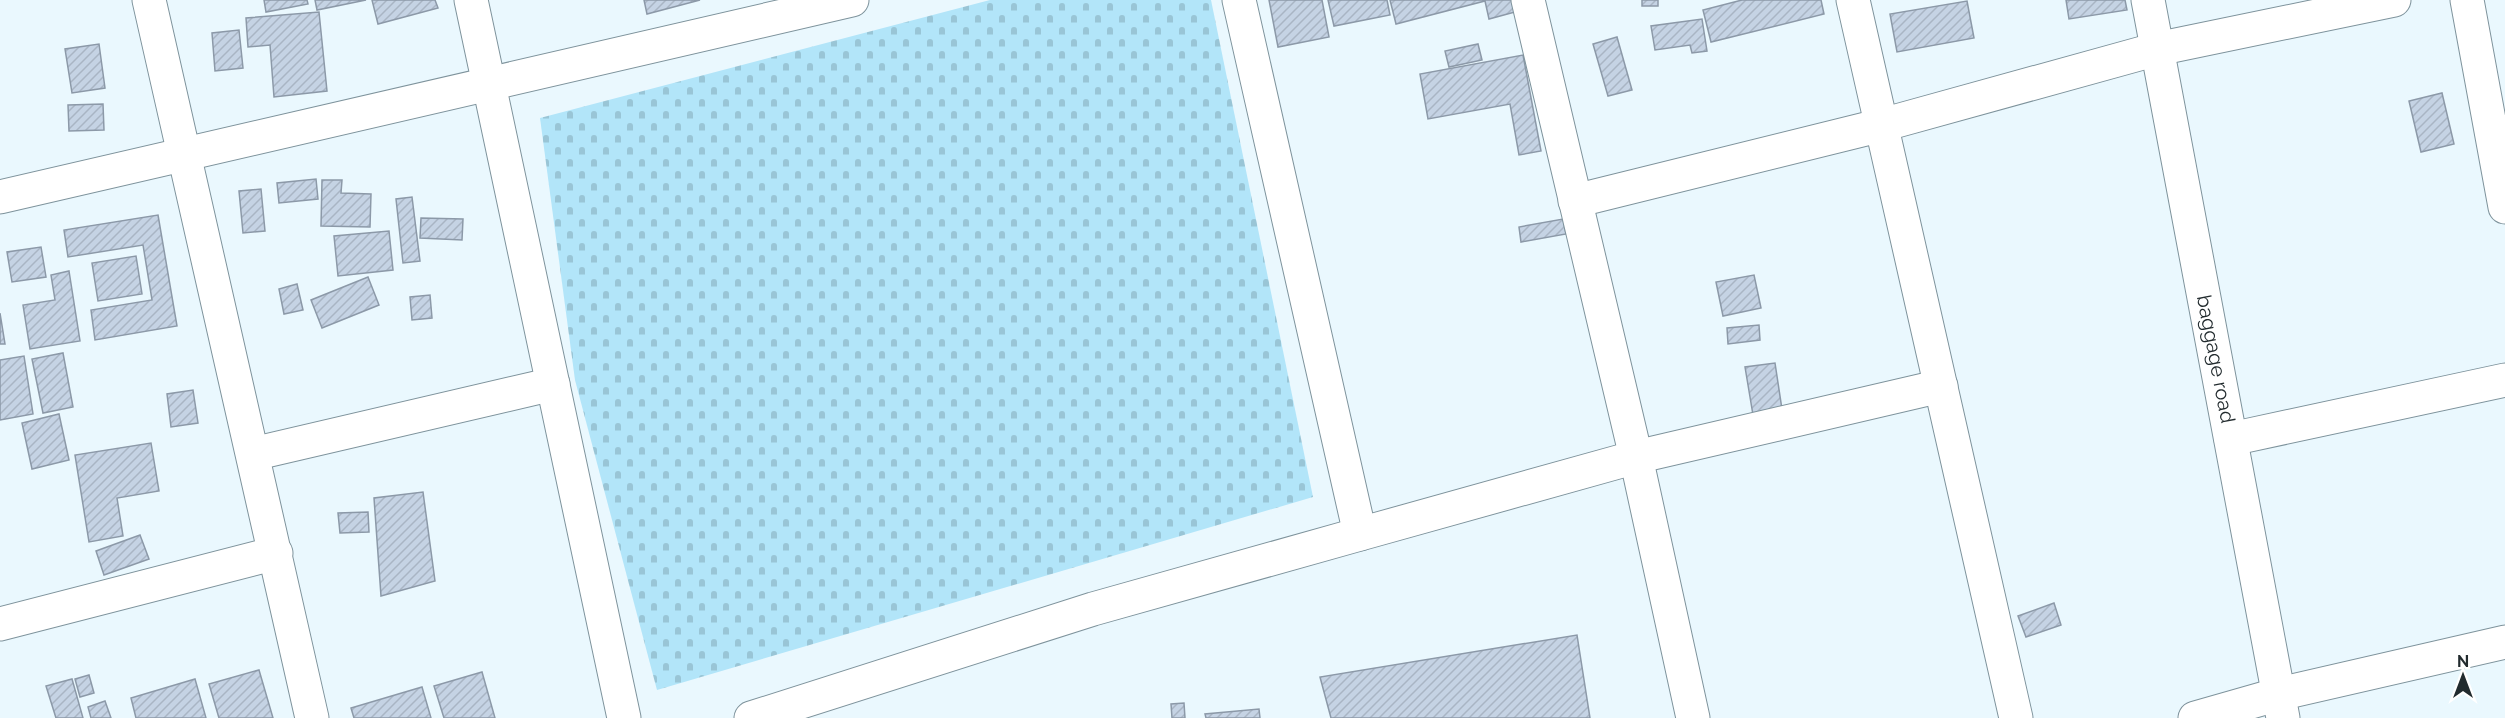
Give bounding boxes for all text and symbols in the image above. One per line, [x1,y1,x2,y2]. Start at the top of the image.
street label: baggage road [2192,293,2240,425]
north arrow [2433,646,2493,706]
text: N [2457,652,2469,671]

